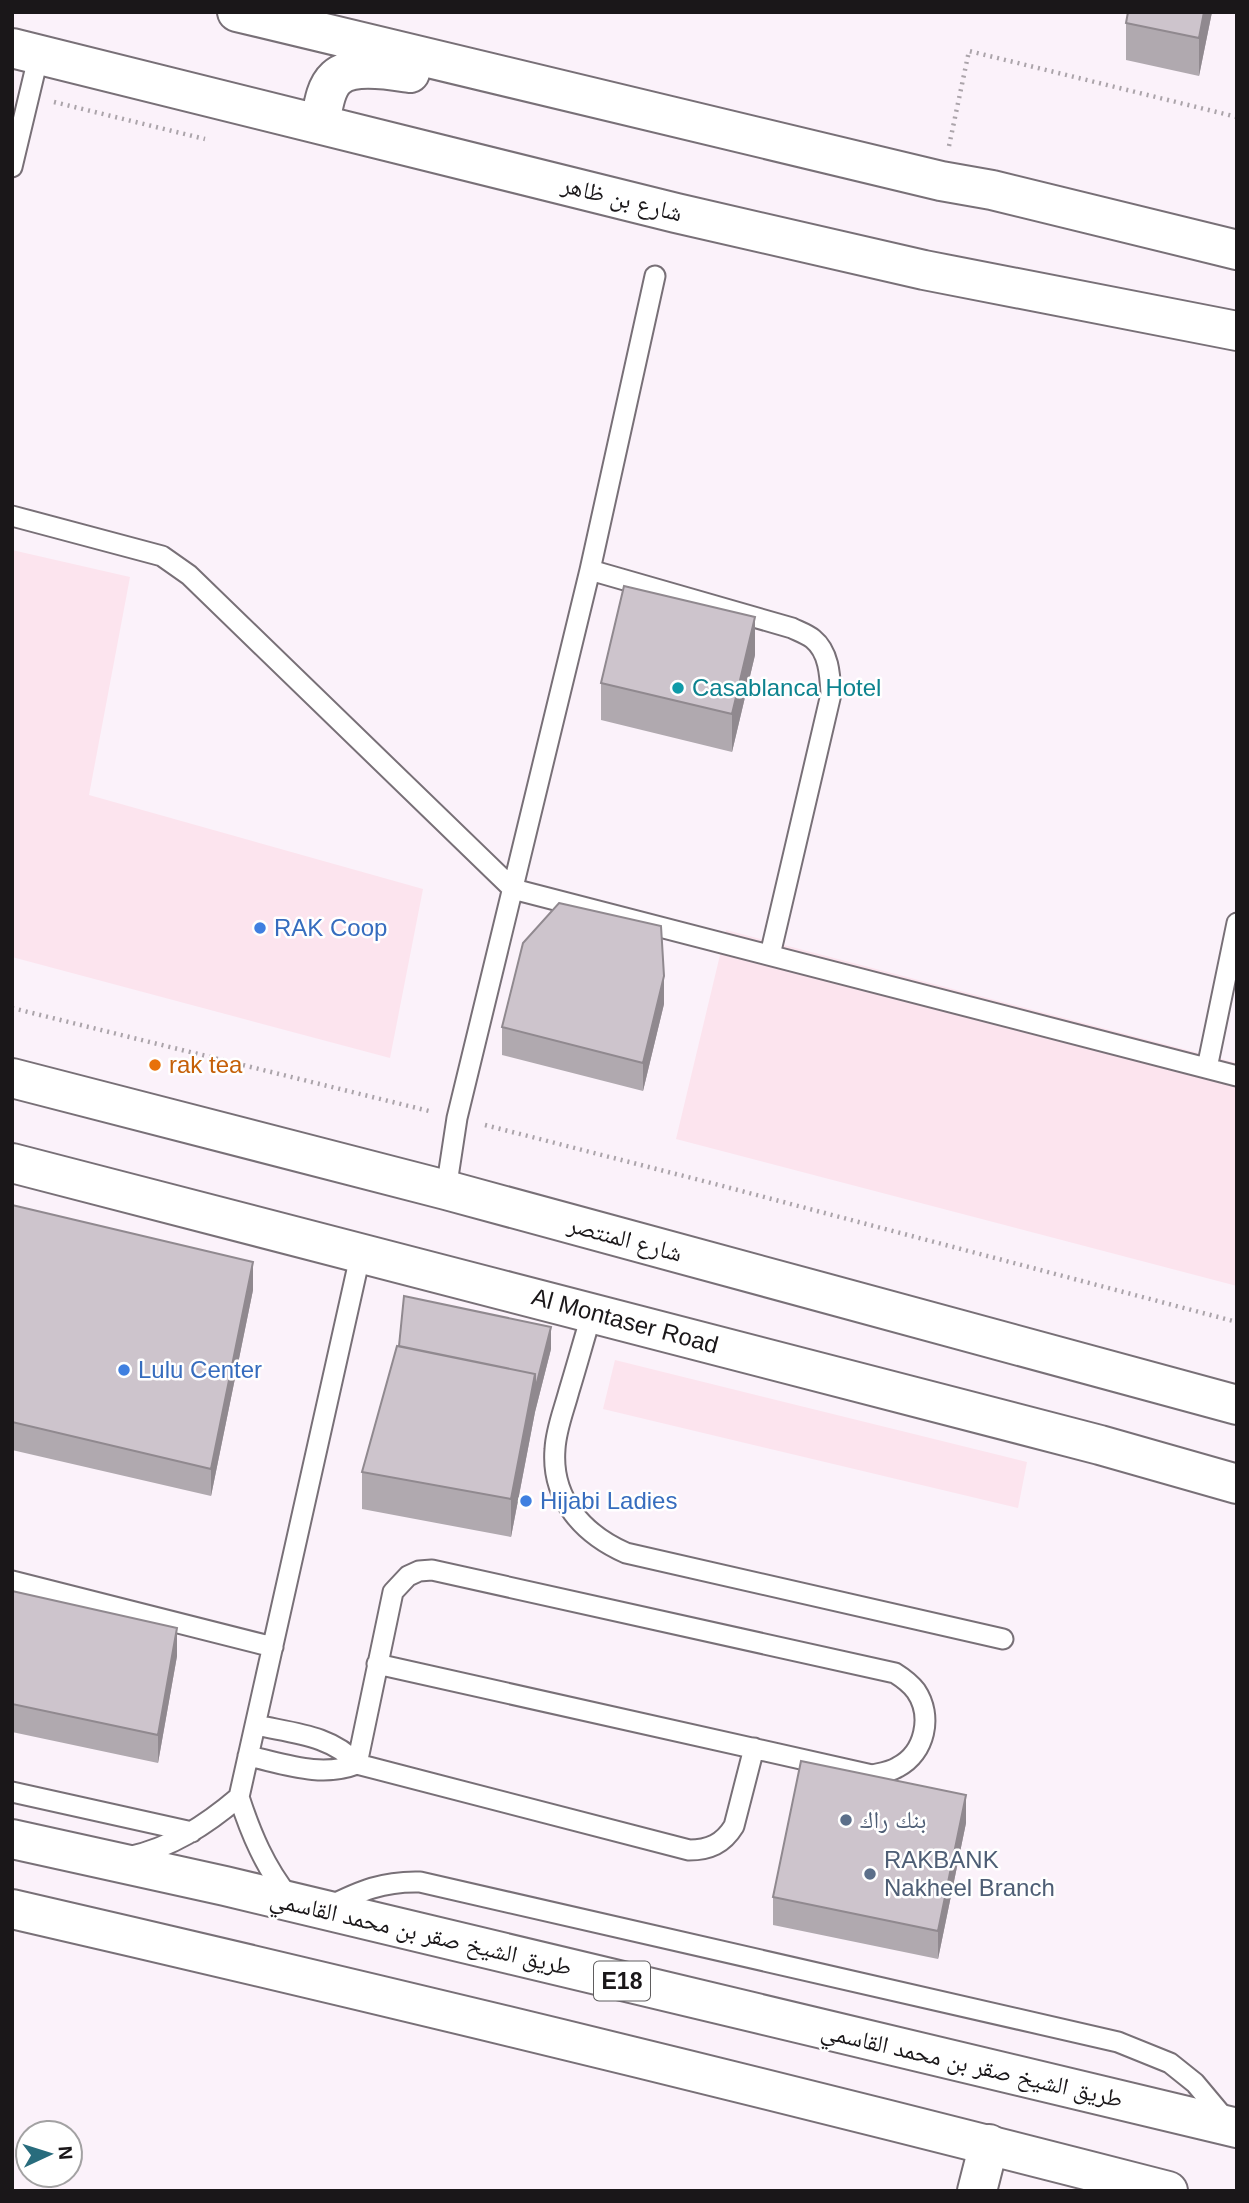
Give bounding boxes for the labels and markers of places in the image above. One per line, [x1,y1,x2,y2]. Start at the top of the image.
place label: Casablanca Hotel [692,674,881,701]
marker: Casablanca Hotel [670,680,686,696]
place label: RAK Coop [274,914,387,941]
marker: RAK Coop [252,920,268,936]
place label: rak tea [169,1051,243,1078]
marker: rak tea [147,1057,163,1073]
place label: Lulu Center [138,1356,262,1383]
marker: Lulu Center [116,1362,132,1378]
place label: Hijabi Ladies [540,1487,677,1514]
marker: Hijabi Ladies [518,1493,534,1509]
place label: بنك راك [860,1806,926,1834]
marker: بنك راك [838,1812,854,1828]
place label: RAKBANK Nakheel Branch [884,1846,1055,1901]
marker: RAKBANK Nakheel Branch [862,1866,878,1882]

